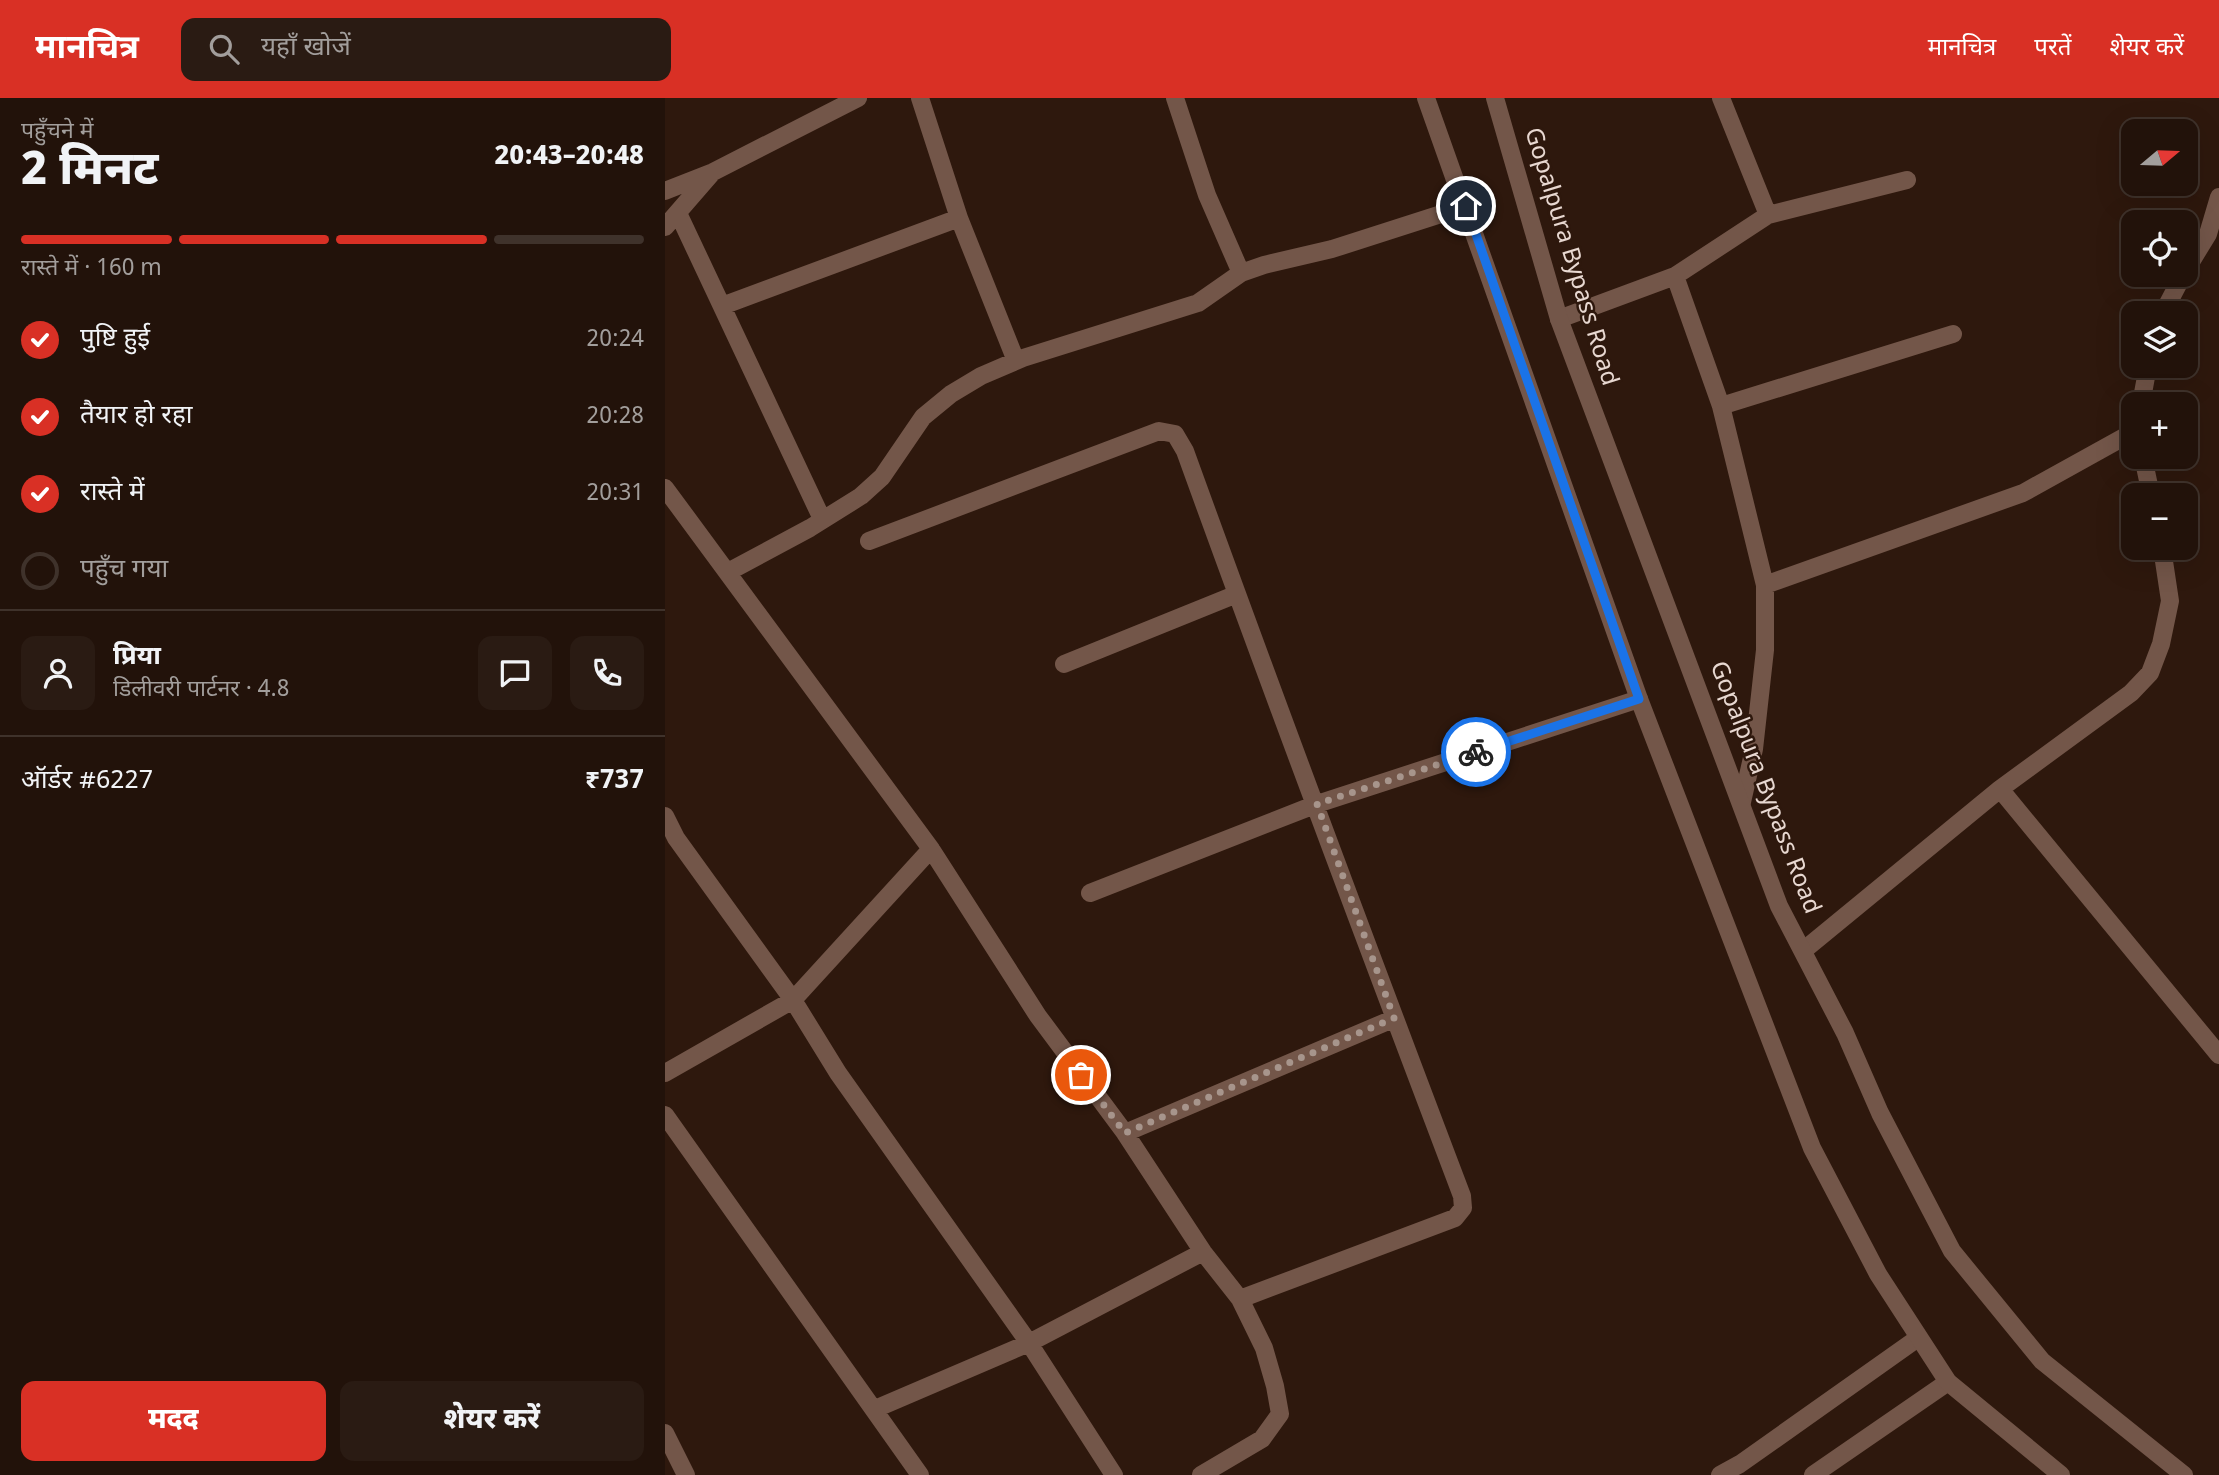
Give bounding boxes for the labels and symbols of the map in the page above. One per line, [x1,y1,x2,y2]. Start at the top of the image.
north arrow [2121,119,2198,196]
street label: Gopalpura Bypass Road [1516,124,1624,390]
pin [1436,176,1496,236]
street label: Gopalpura Bypass Road [1701,657,1827,919]
courier [1441,717,1511,787]
pin [1051,1045,1111,1105]

